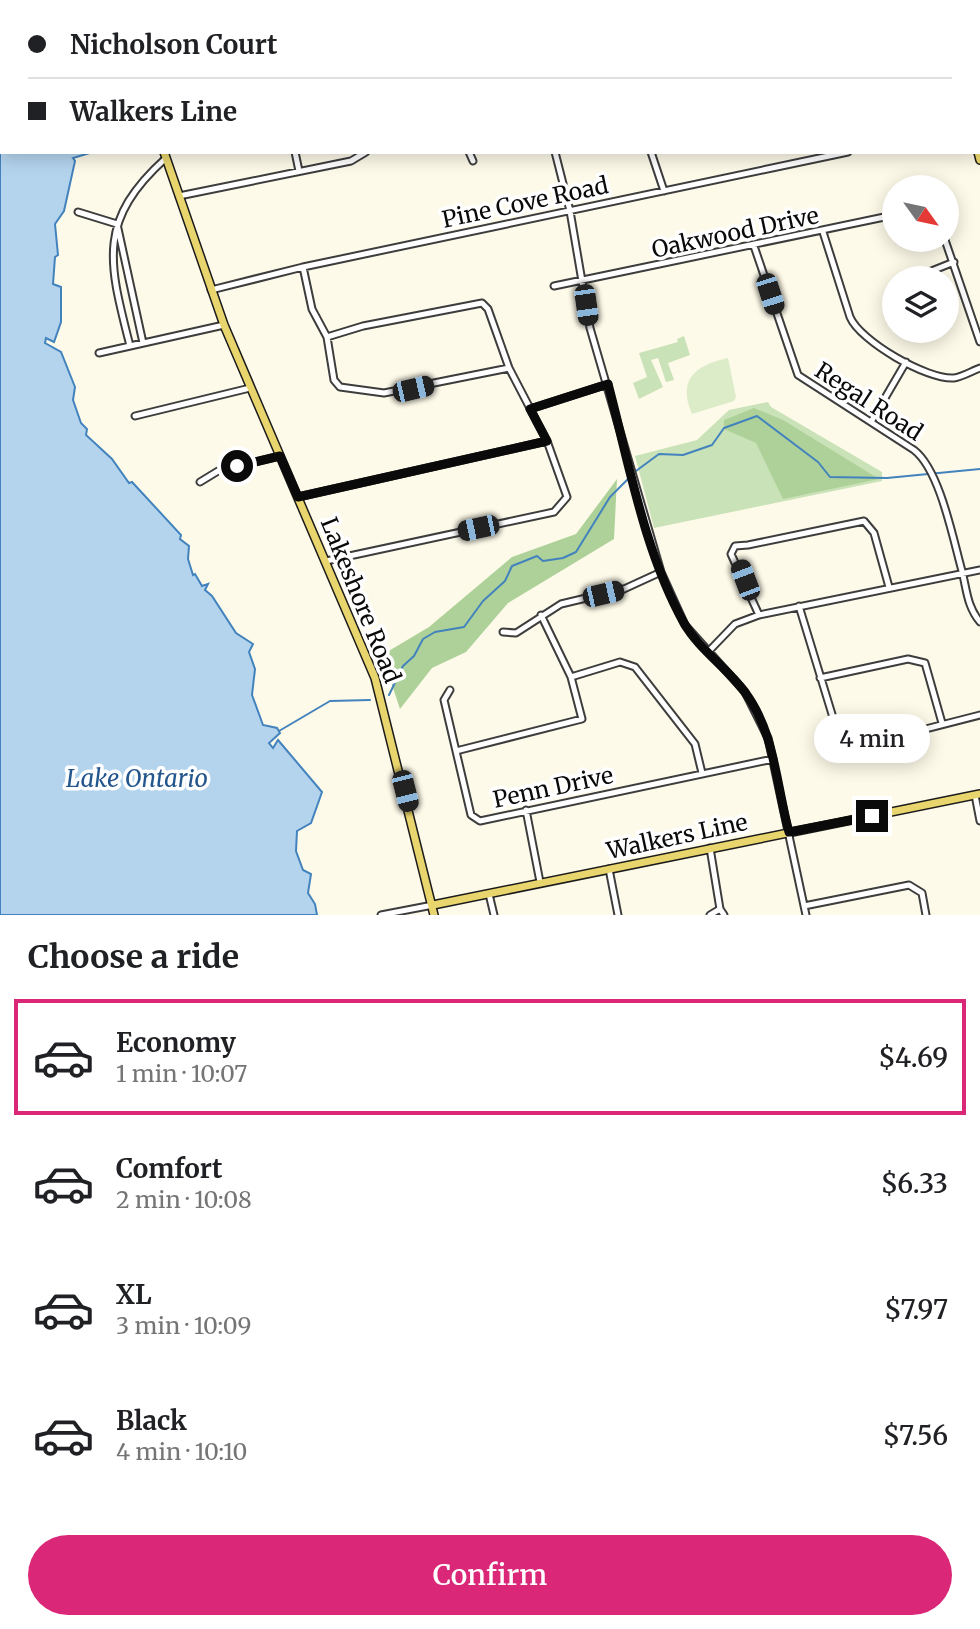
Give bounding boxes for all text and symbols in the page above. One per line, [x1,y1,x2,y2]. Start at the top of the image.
text: Nicholson Court [70,28,277,61]
text: Walkers Line [70,95,237,128]
street label: Pine Cove Road [439,170,611,234]
north arrow [882,175,959,252]
map controls [882,175,959,343]
street label: Oakwood Drive [649,200,821,264]
button: layers [882,266,959,343]
car [754,271,787,317]
car [573,283,600,327]
street label: Regal Road [810,355,928,447]
car [391,374,436,404]
route start [221,450,253,482]
street label: Lakeshore Road [315,513,407,687]
car [456,513,501,543]
car [728,557,763,603]
car [581,579,626,609]
callout: 4 min [814,714,930,764]
text: 4 min [839,724,905,753]
street label: Penn Drive [490,760,616,814]
water label: Lake Ontario [66,763,208,794]
car [390,768,421,814]
route end [856,800,888,832]
street label: Walkers Line [603,807,750,865]
text: Choose a ride [28,937,239,977]
icon: car [32,1026,95,1089]
text: Economy [116,1026,236,1059]
text: $4.69 [878,1041,948,1074]
text: 1 min · 10:07 [116,1059,247,1088]
icon: car [32,1152,95,1215]
text: Comfort [116,1152,222,1185]
text: $6.33 [881,1167,948,1200]
text: 2 min · 10:08 [116,1185,252,1214]
icon: car [32,1278,95,1341]
text: XL [116,1278,152,1311]
text: $7.97 [884,1293,948,1326]
text: 3 min · 10:09 [116,1311,251,1340]
icon: car [32,1404,95,1467]
text: Black [116,1404,187,1437]
text: $7.56 [883,1419,948,1452]
text: 4 min · 10:10 [116,1437,247,1466]
button: Confirm [28,1535,952,1615]

